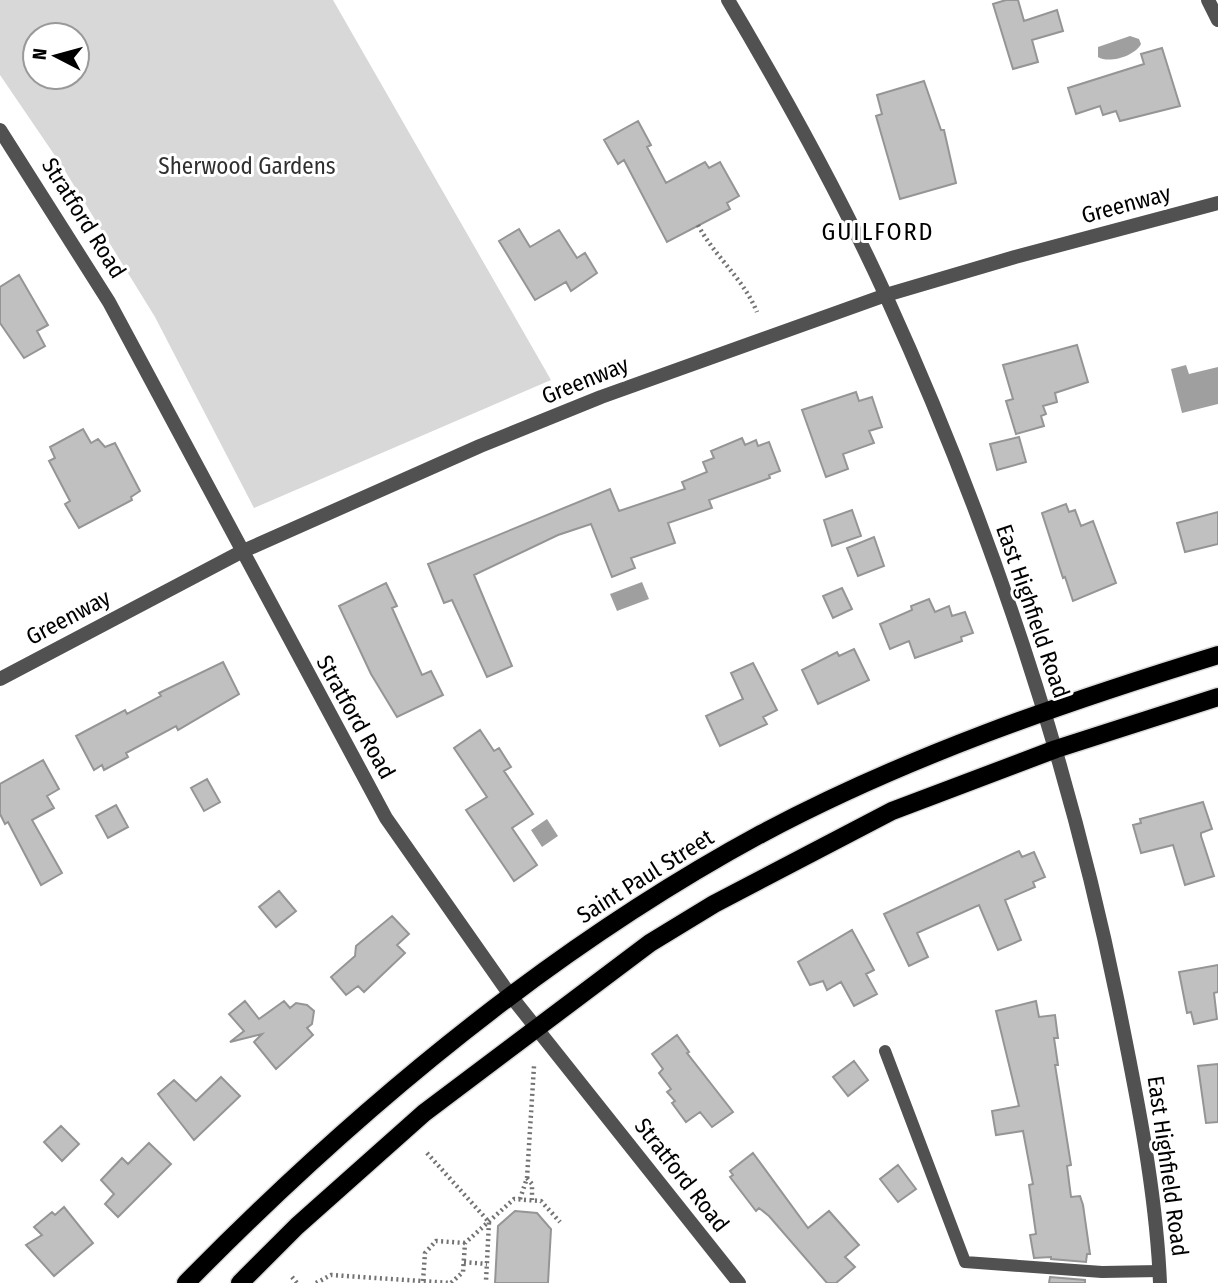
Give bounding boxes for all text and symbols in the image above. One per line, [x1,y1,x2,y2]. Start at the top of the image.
north arrow [21,21,91,91]
text: N [28,47,52,61]
park label: Sherwood Gardens [158,152,336,180]
street label: Stratford Road [36,153,132,283]
street label: Greenway [1078,178,1174,229]
district label: GUILFORD [822,218,934,246]
street label: Greenway [537,350,633,410]
street label: East Highfield Road [990,520,1076,702]
street label: Greenway [21,583,116,651]
street label: Stratford Road [311,650,401,784]
street label: Saint Paul Street [572,823,719,929]
street label: East Highfield Road [1141,1074,1195,1258]
street label: Stratford Road [629,1113,735,1237]

